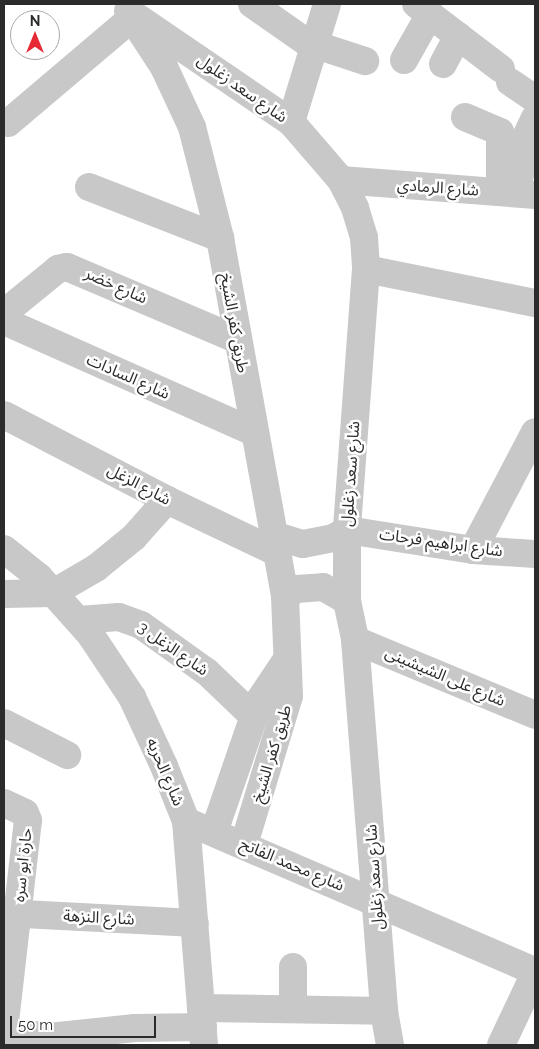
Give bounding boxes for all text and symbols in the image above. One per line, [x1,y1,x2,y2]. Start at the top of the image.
north arrow [10,10,60,60]
text: N [30,13,40,29]
street label: شارع سعد زغلول [193,51,291,127]
street label: شارع الرمادي [397,176,479,200]
street label: شارع خضر [82,264,150,308]
street label: طريق كفر الشيخ [216,271,252,375]
street label: شارع السادات [84,350,172,404]
street label: شارع سعد زغلول [338,421,364,527]
street label: شارع الزغل [104,460,174,510]
street label: شارع ابراهيم فرحات [378,525,504,561]
street label: شارع الزغل 3 [134,618,212,680]
street label: شارع على الشيشينى [382,643,508,711]
street label: طريق كفر الشيخ [248,703,296,805]
street label: شارع الحريه [142,735,188,809]
street label: شارع سعد زغلول [362,824,388,930]
street label: حارة ابو سره [10,827,36,903]
street label: شارع محمد الفاتح [237,834,347,896]
street label: شارع النزهة [63,907,135,929]
scale bar [12,1006,159,1038]
text: 50 m [18,1016,53,1034]

